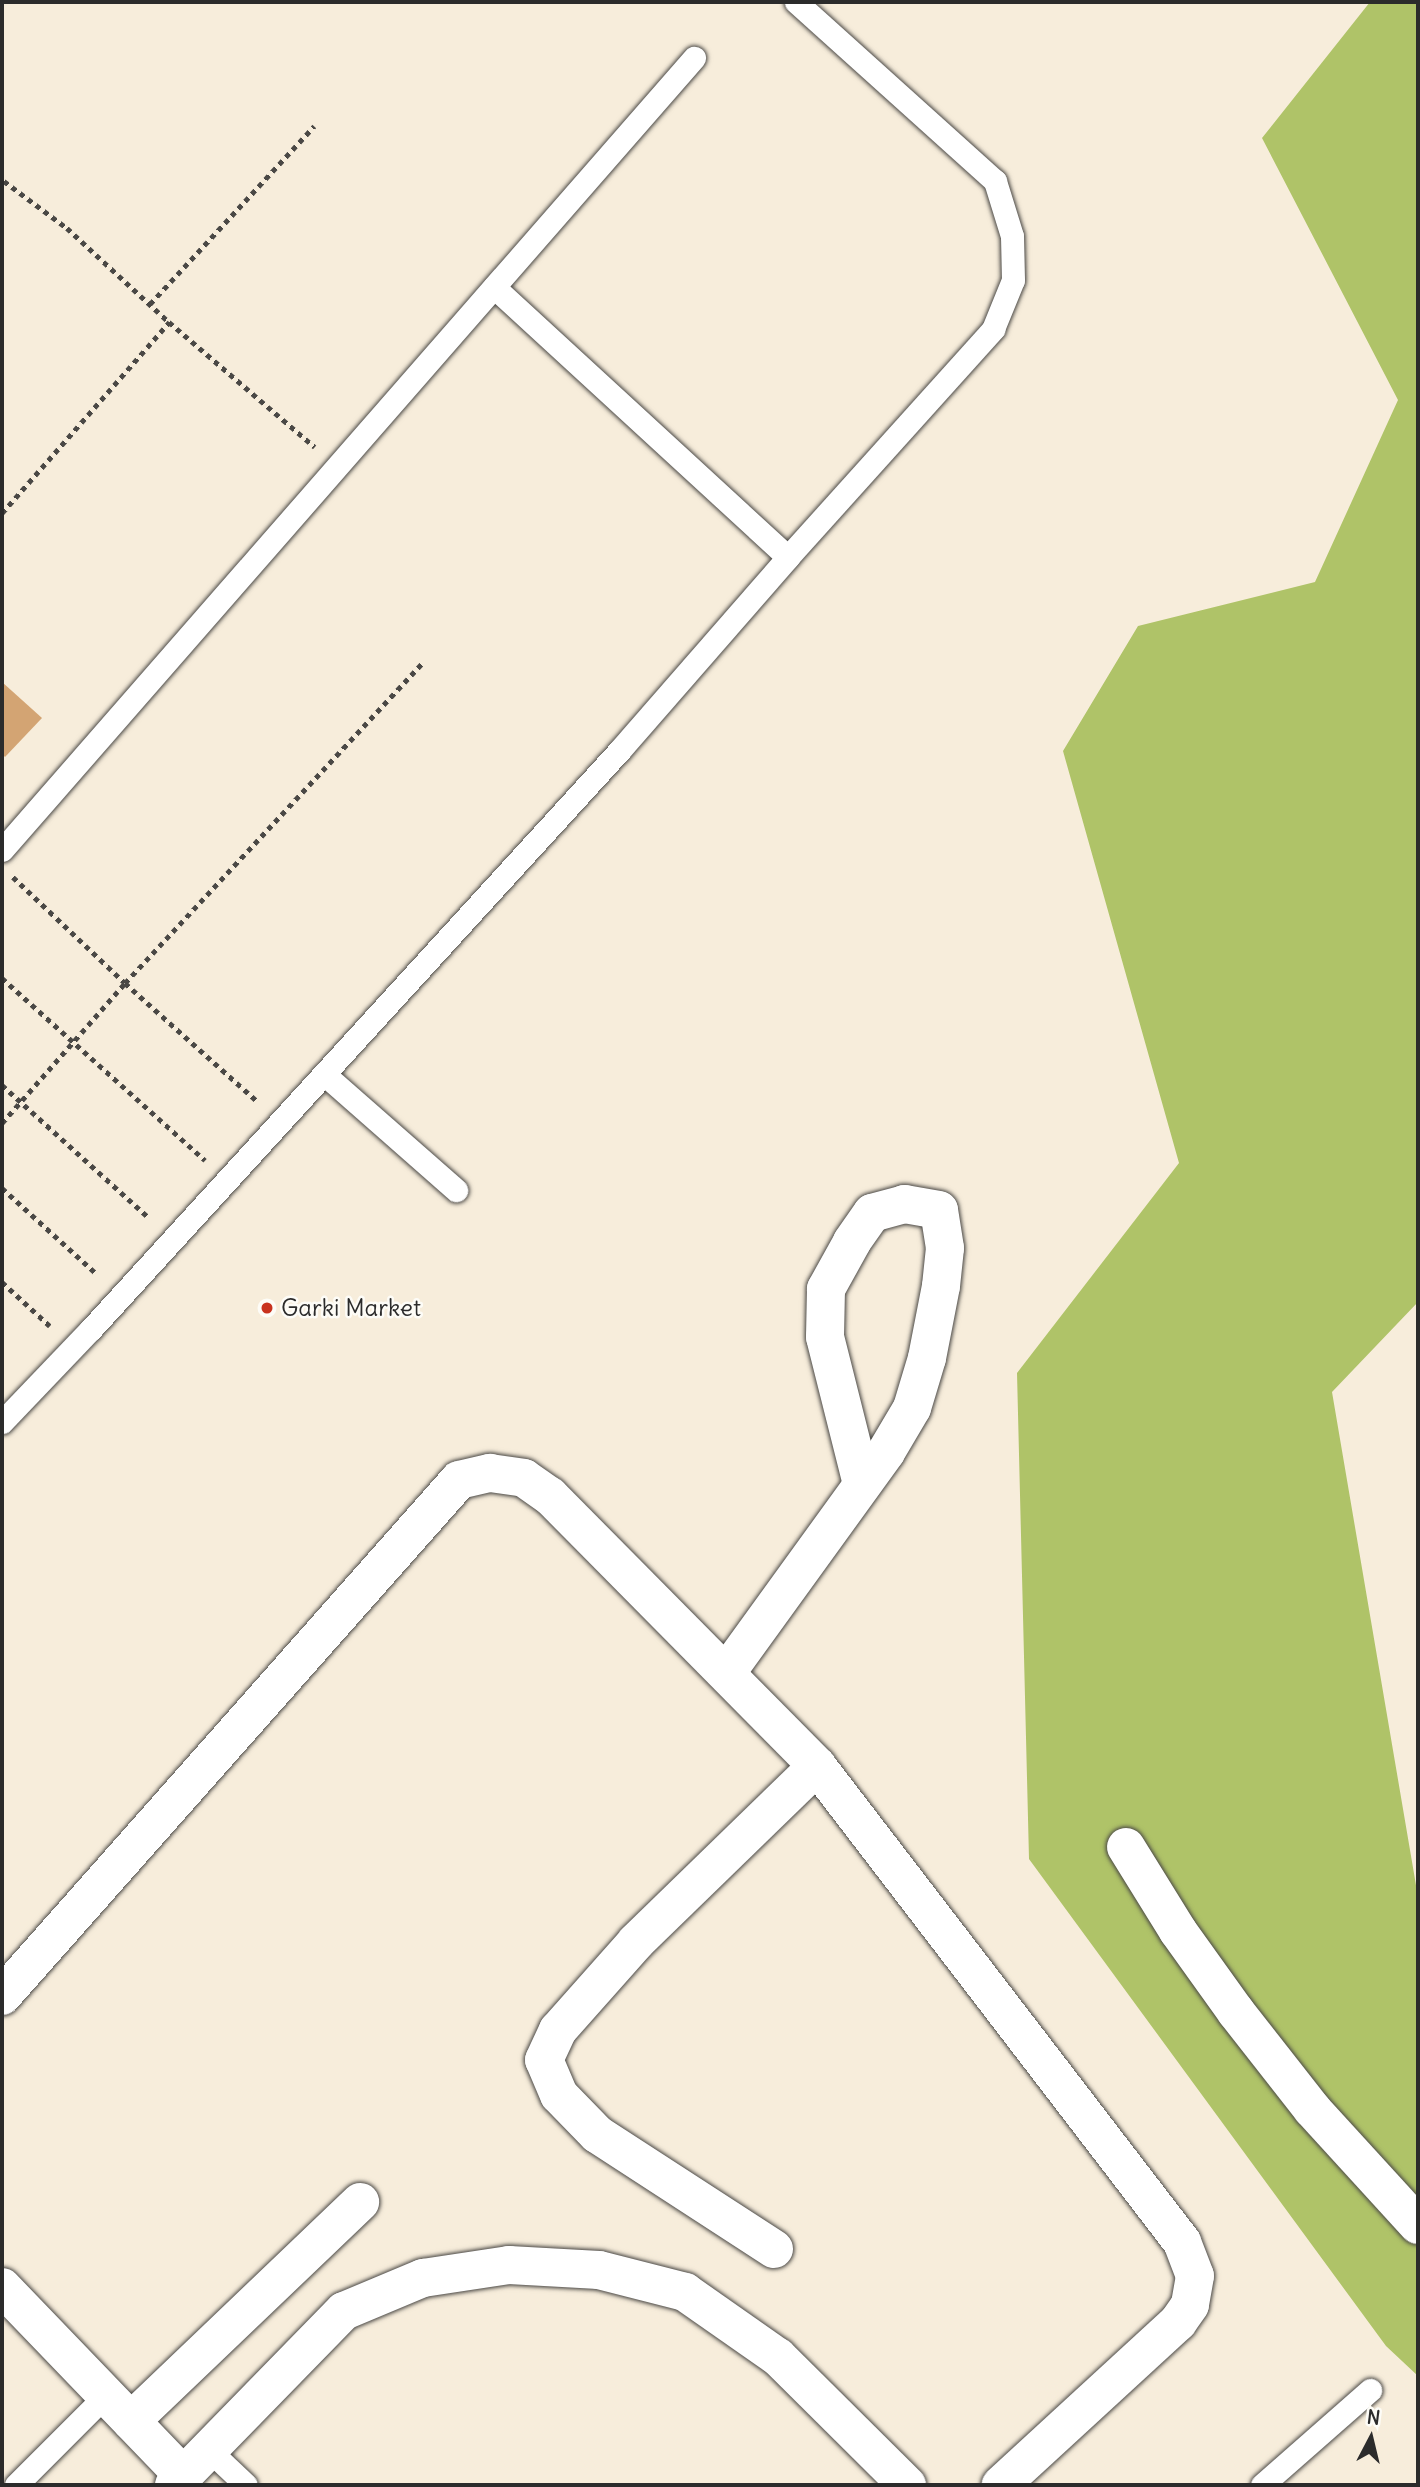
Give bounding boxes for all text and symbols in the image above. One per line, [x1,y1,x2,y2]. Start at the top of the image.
place label: Garki Market [281,1294,421,1322]
marker: Garki Market [259,1300,275,1316]
north arrow [1336,2403,1406,2473]
text: N [1366,2404,1382,2430]

